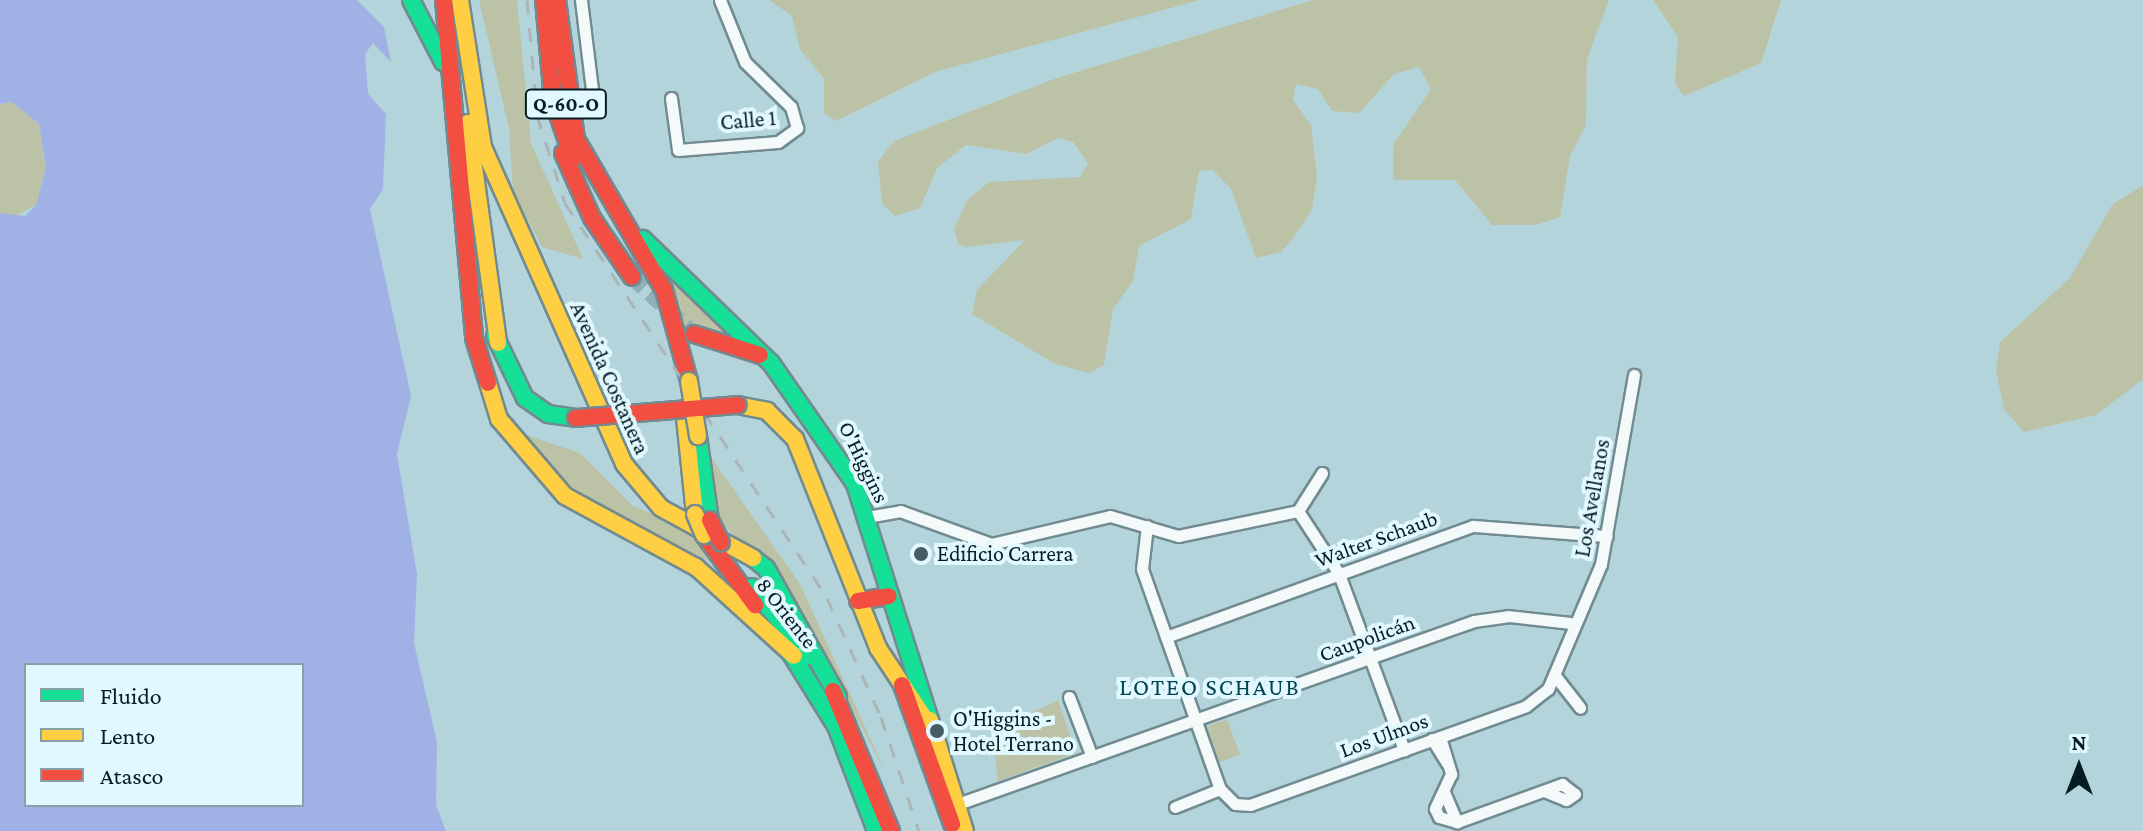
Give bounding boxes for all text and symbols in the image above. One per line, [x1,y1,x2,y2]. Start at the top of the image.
road number: Q-60-O [524,88,608,120]
street label: Calle 1 [719,104,777,136]
street label: Avenida Costanera [565,298,655,458]
street label: O'Higgins [833,417,895,507]
street label: Los Avellanos [1569,437,1615,559]
street label: Walter Schaub [1311,505,1441,573]
place label: Edificio Carrera [937,541,1073,567]
marker: Edificio Carrera [912,545,930,563]
street label: 8 Oriente [751,572,823,654]
street label: Caupolicán [1316,609,1418,667]
legend [24,663,304,807]
district label: LOTEO SCHAUB [1119,673,1301,701]
text: Fluido [100,682,162,709]
place label: O'Higgins - Hotel Terrano [953,705,1074,756]
street label: Los Ulmos [1336,707,1432,763]
text: Lento [100,722,155,749]
marker: O'Higgins - Hotel Terrano [928,722,946,740]
north arrow [2039,727,2119,807]
text: N [2072,730,2087,755]
text: Atasco [100,762,164,789]

